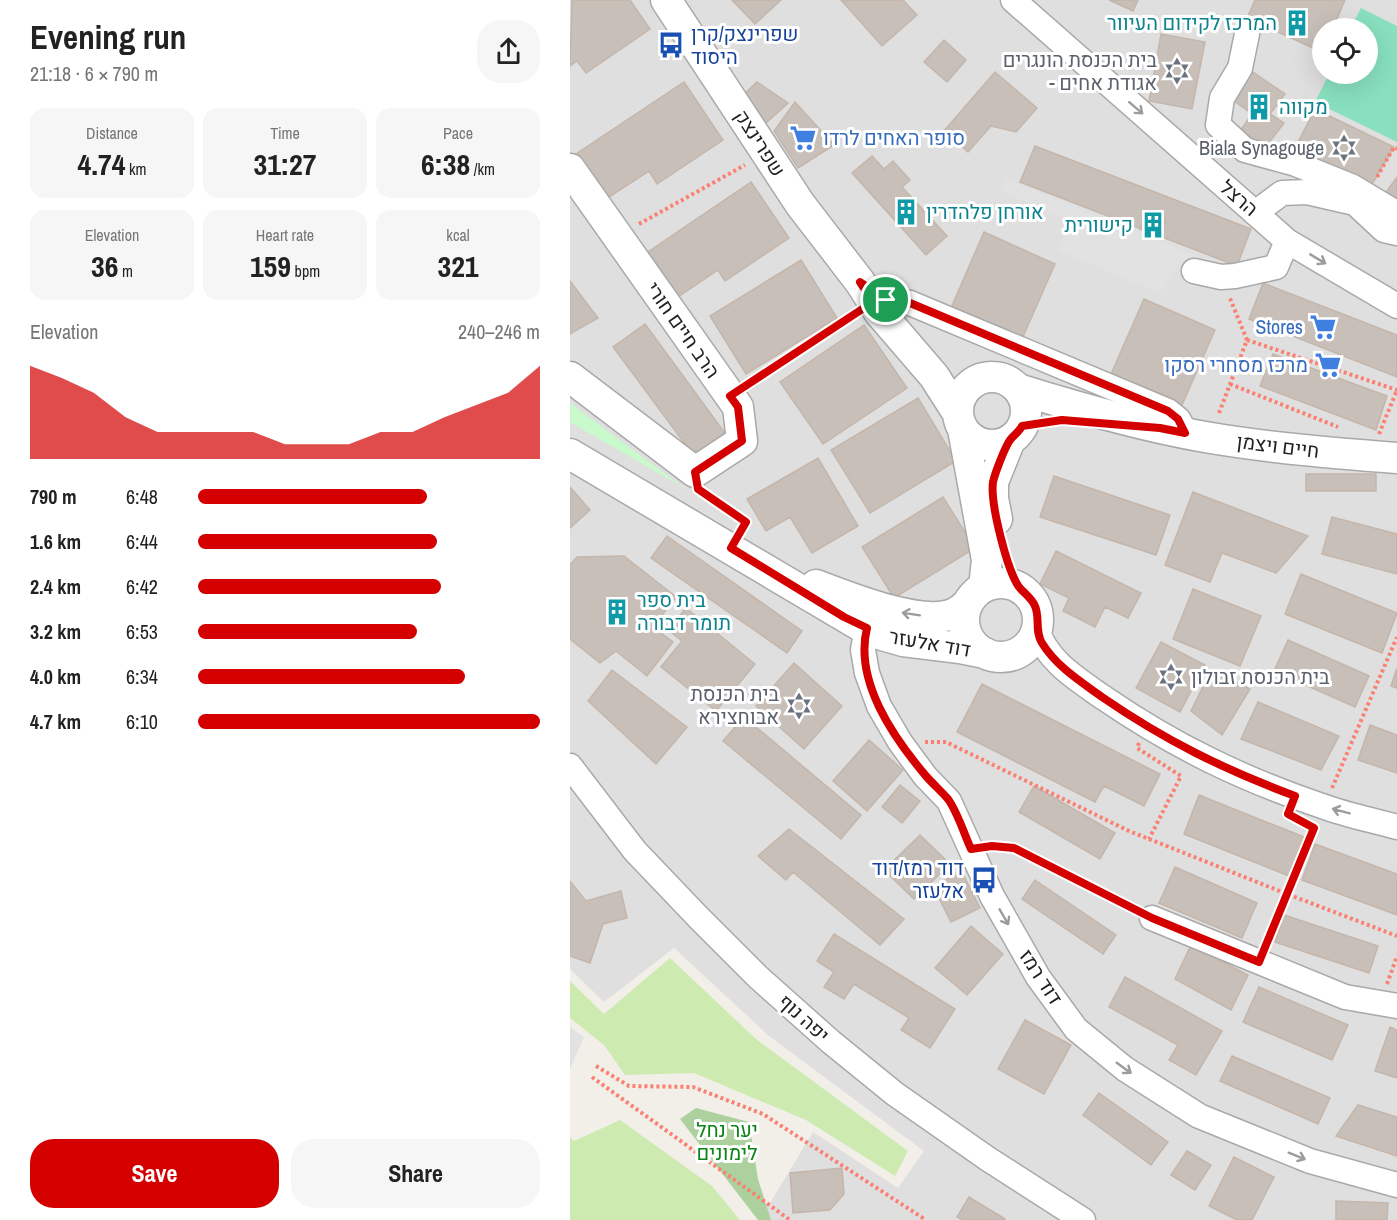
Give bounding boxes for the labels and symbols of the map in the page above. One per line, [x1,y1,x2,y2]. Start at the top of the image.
building icon: המרכז לקידום העיוור [1282,8,1312,38]
place label: המרכז לקידום העיוור [1107,9,1277,36]
place label: שפרינצק/קרן היסוד [691,20,798,70]
bus stop icon: שפרינצק/קרן היסוד [656,30,686,60]
place label: בית הכנסת הונגרים - אגודת אחים [1003,46,1157,96]
synagogue icon: בית הכנסת הונגרים - אגודת אחים [1162,56,1192,86]
building icon: מקווה [1244,92,1274,122]
place label: מקווה [1279,93,1328,120]
one-way arrow [1128,101,1143,115]
street label: שפרינצק [729,104,792,181]
supermarket icon: סופר האחים לרדו [788,123,818,153]
place label: סופר האחים לרדו [823,124,965,151]
synagogue icon: Biala Synagouge [1329,133,1359,163]
place label: Biala Synagouge [1199,134,1324,161]
street label: הרצל [1214,173,1264,222]
building icon: אורחן פלהדרין [891,197,921,227]
place label: אורחן פלהדרין [926,198,1044,225]
building icon: קישורית [1138,210,1168,240]
place label: קישורית [1064,211,1133,238]
one-way arrow [1309,253,1326,265]
pin [860,274,911,325]
street label: הרב חיים חורי [640,276,727,383]
supermarket icon: Stores [1308,312,1338,342]
place label: Stores [1256,313,1303,340]
supermarket icon: מרכז מסחרי רסקו [1313,350,1343,380]
place label: מרכז מסחרי רסקו [1164,351,1308,378]
street label: חיים ויצמן [1235,427,1321,464]
place label: בית ספר תומר דבורה [637,586,731,636]
building icon: בית ספר תומר דבורה [602,597,632,627]
one-way arrow [901,608,921,619]
street label: דוד אלעזר [887,622,973,663]
synagogue icon: בית הכנסת זבולון [1156,662,1186,692]
place label: בית הכנסת זבולון [1191,663,1330,690]
place label: בית הכנסת אבוחצירא [690,680,779,730]
synagogue icon: בית הכנסת אבוחצירא [784,691,814,721]
one-way arrow [1331,805,1350,817]
place label: דוד רמז/דוד אלעזר [872,854,964,904]
bus stop icon: דוד רמז/דוד אלעזר [969,865,999,895]
one-way arrow [998,908,1010,925]
street label: דוד רמז [1014,944,1069,1010]
street label: יפה נוף [773,988,836,1048]
one-way arrow [1116,1061,1132,1074]
park label: יער נחל לימונים [696,1116,758,1166]
one-way arrow [1287,1151,1306,1162]

